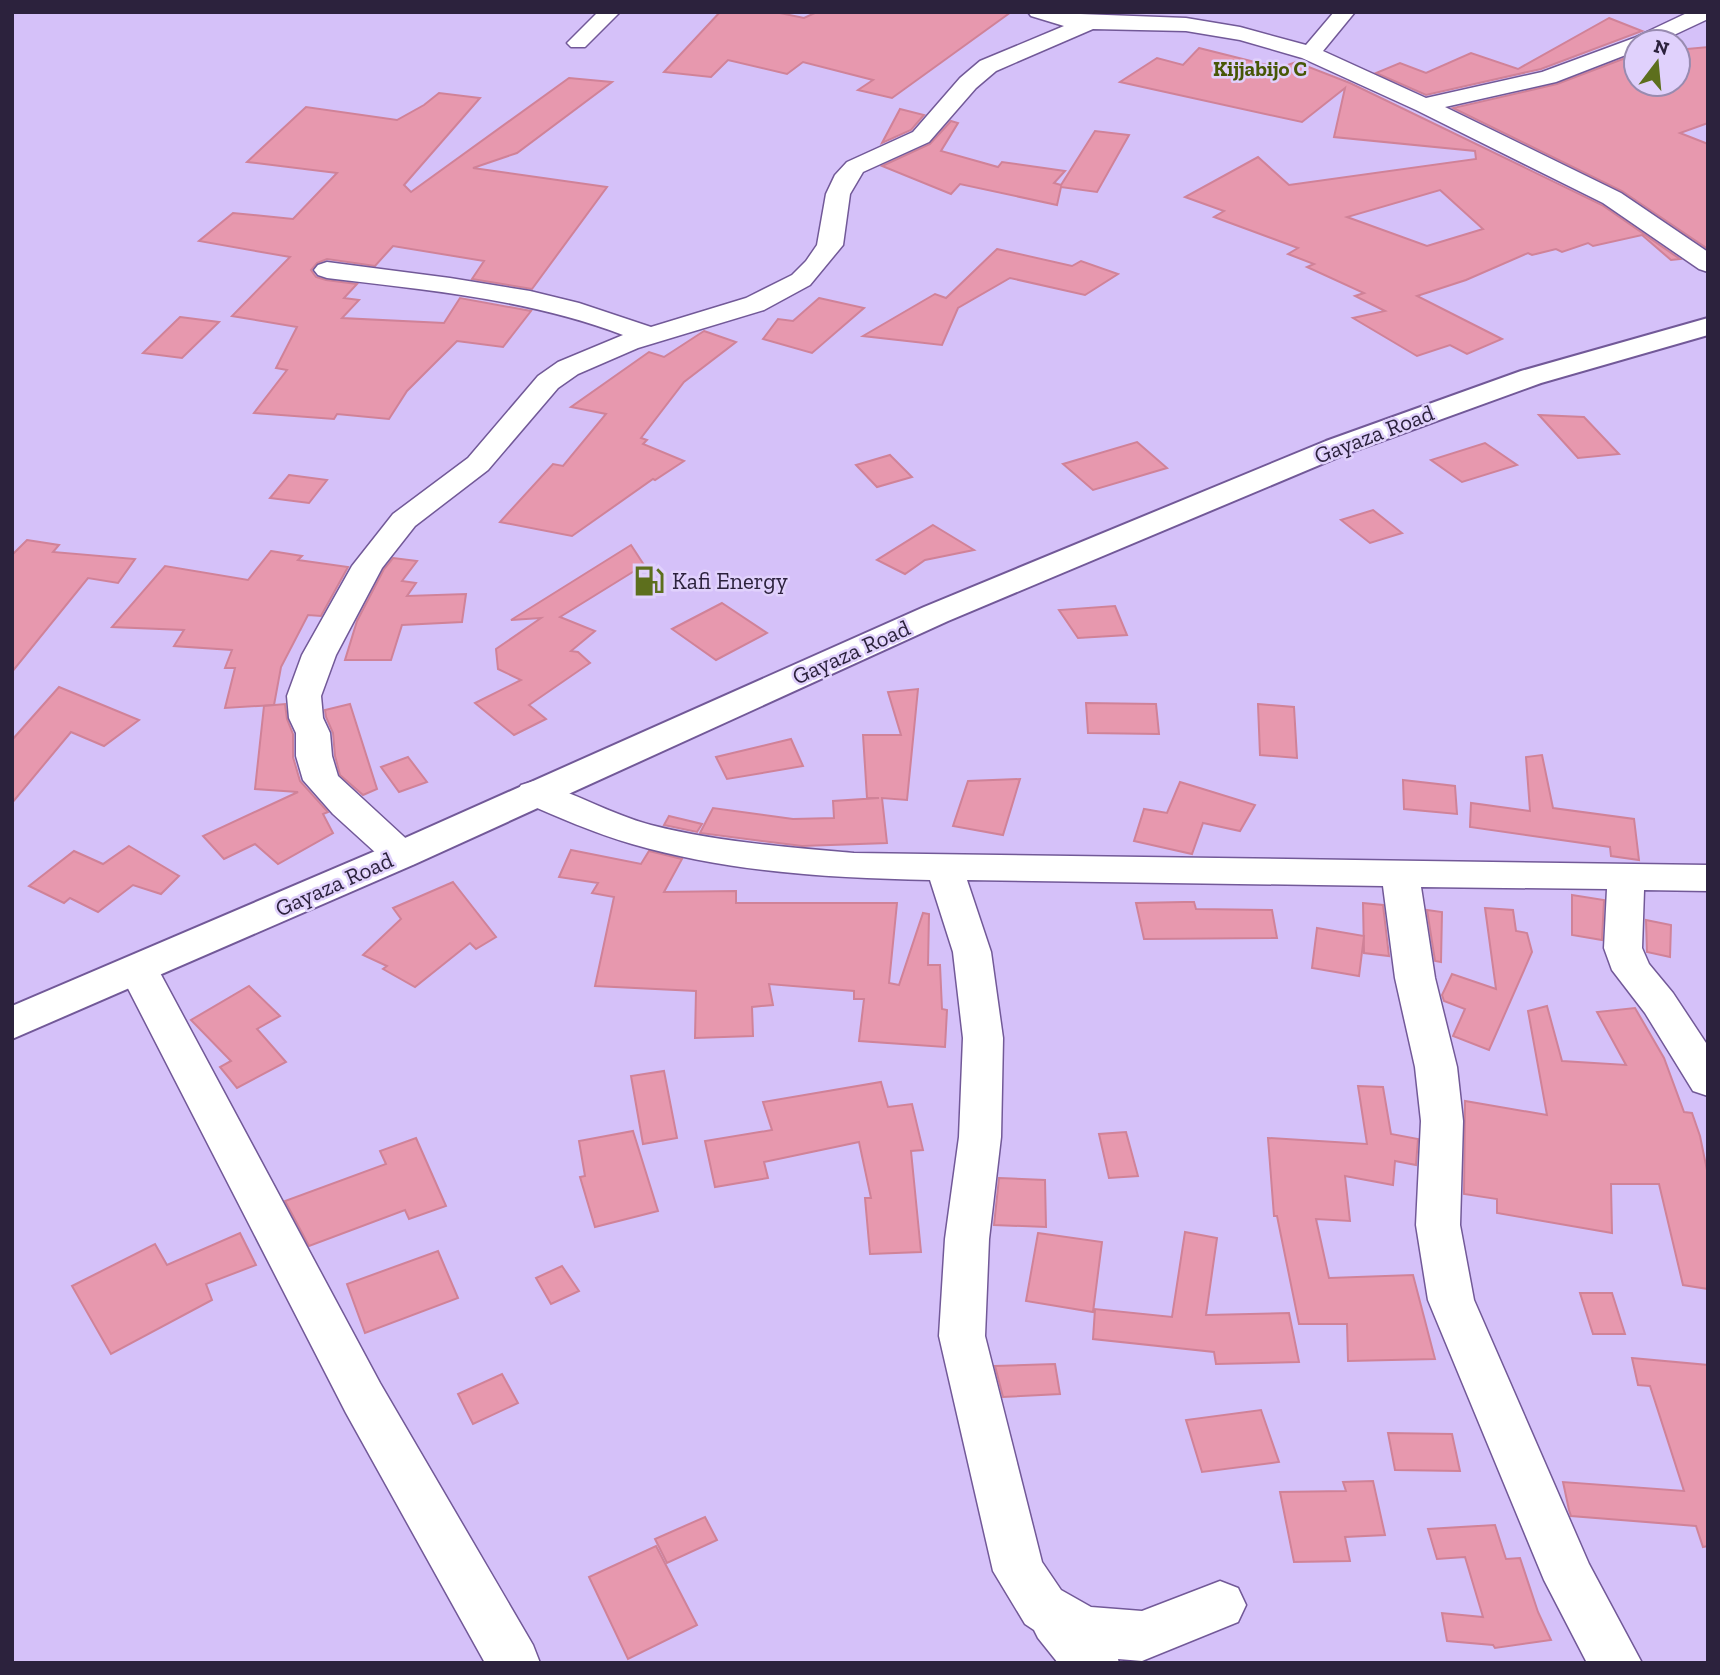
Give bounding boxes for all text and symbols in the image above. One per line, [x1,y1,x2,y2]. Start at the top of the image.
north arrow [1622,28,1692,98]
text: N [1651,34,1672,60]
district label: Kijjabijo C [1213,56,1307,81]
street label: Gayaza Road [1310,398,1438,470]
fuel station icon: Kafi Energy [632,564,666,598]
place label: Kafi Energy [672,567,788,595]
street label: Gayaza Road [788,613,915,690]
street label: Gayaza Road [271,845,398,922]

